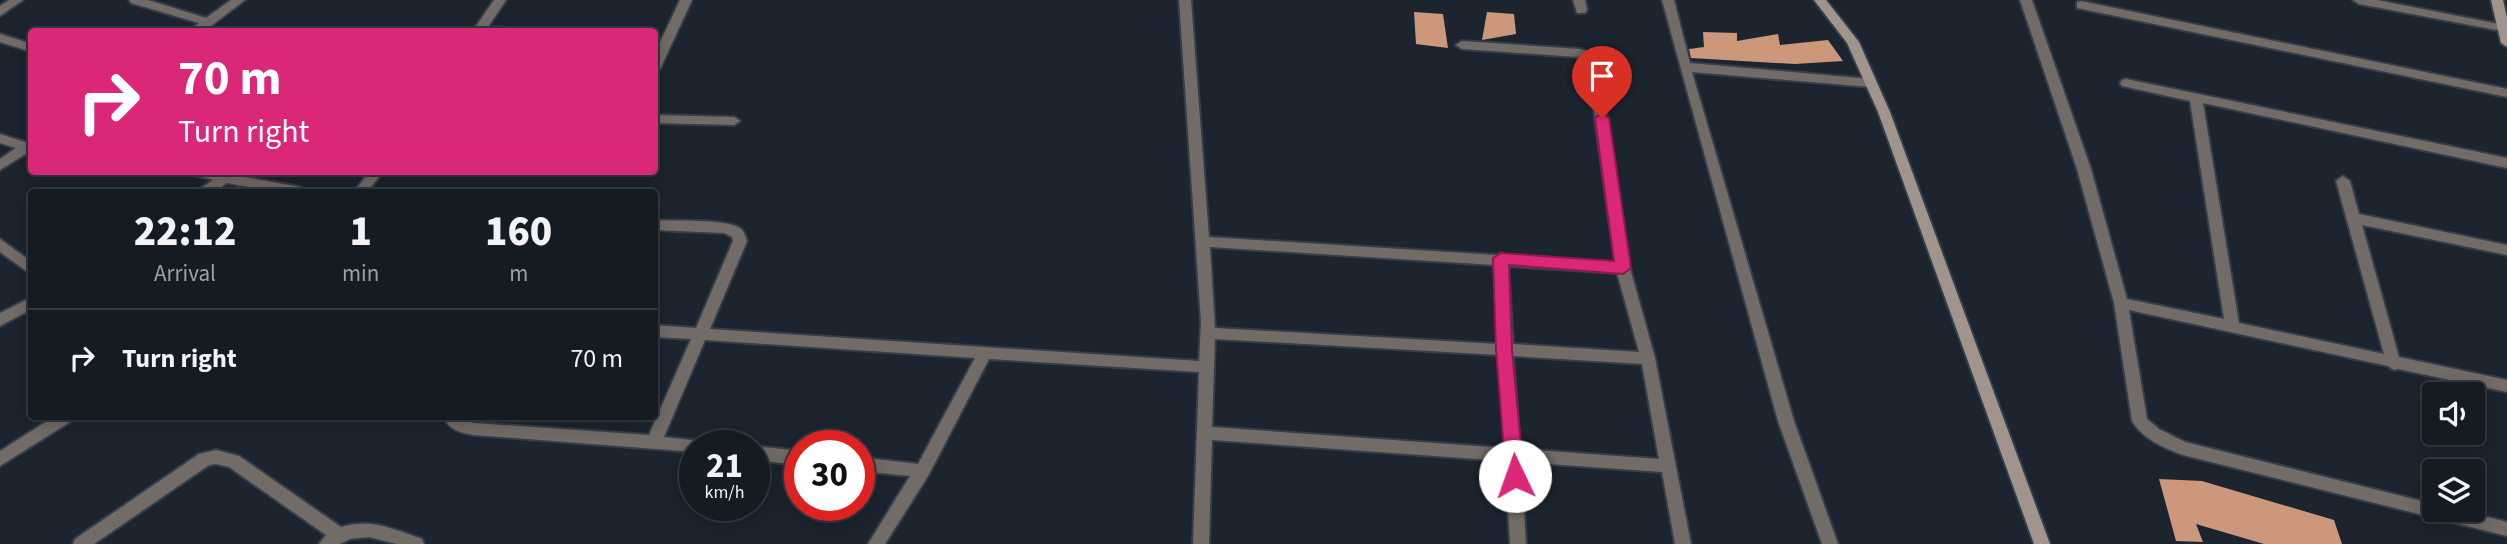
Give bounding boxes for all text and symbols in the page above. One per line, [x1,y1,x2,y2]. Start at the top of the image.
text: 70 m [178,44,282,114]
pin [1572,46,1632,118]
icon: right [63,56,154,147]
icon: arrive [1583,57,1621,95]
text: Turn right [178,109,309,155]
text: 22:12 [134,202,236,262]
text: 1 [349,202,372,262]
text: 160 [485,202,552,262]
text: Arrival [154,257,216,290]
text: min [342,257,379,290]
text: m [509,257,528,290]
icon: right [63,339,101,377]
text: Turn right [122,340,237,377]
text: 70 m [570,340,623,377]
map controls [2422,382,2485,522]
button: sound [2422,382,2485,445]
speed limit sign: 30 [784,430,875,521]
position arrow [1478,439,1552,513]
text: 21 [706,441,743,491]
button: layers [2422,459,2485,522]
text: km/h [705,480,744,505]

